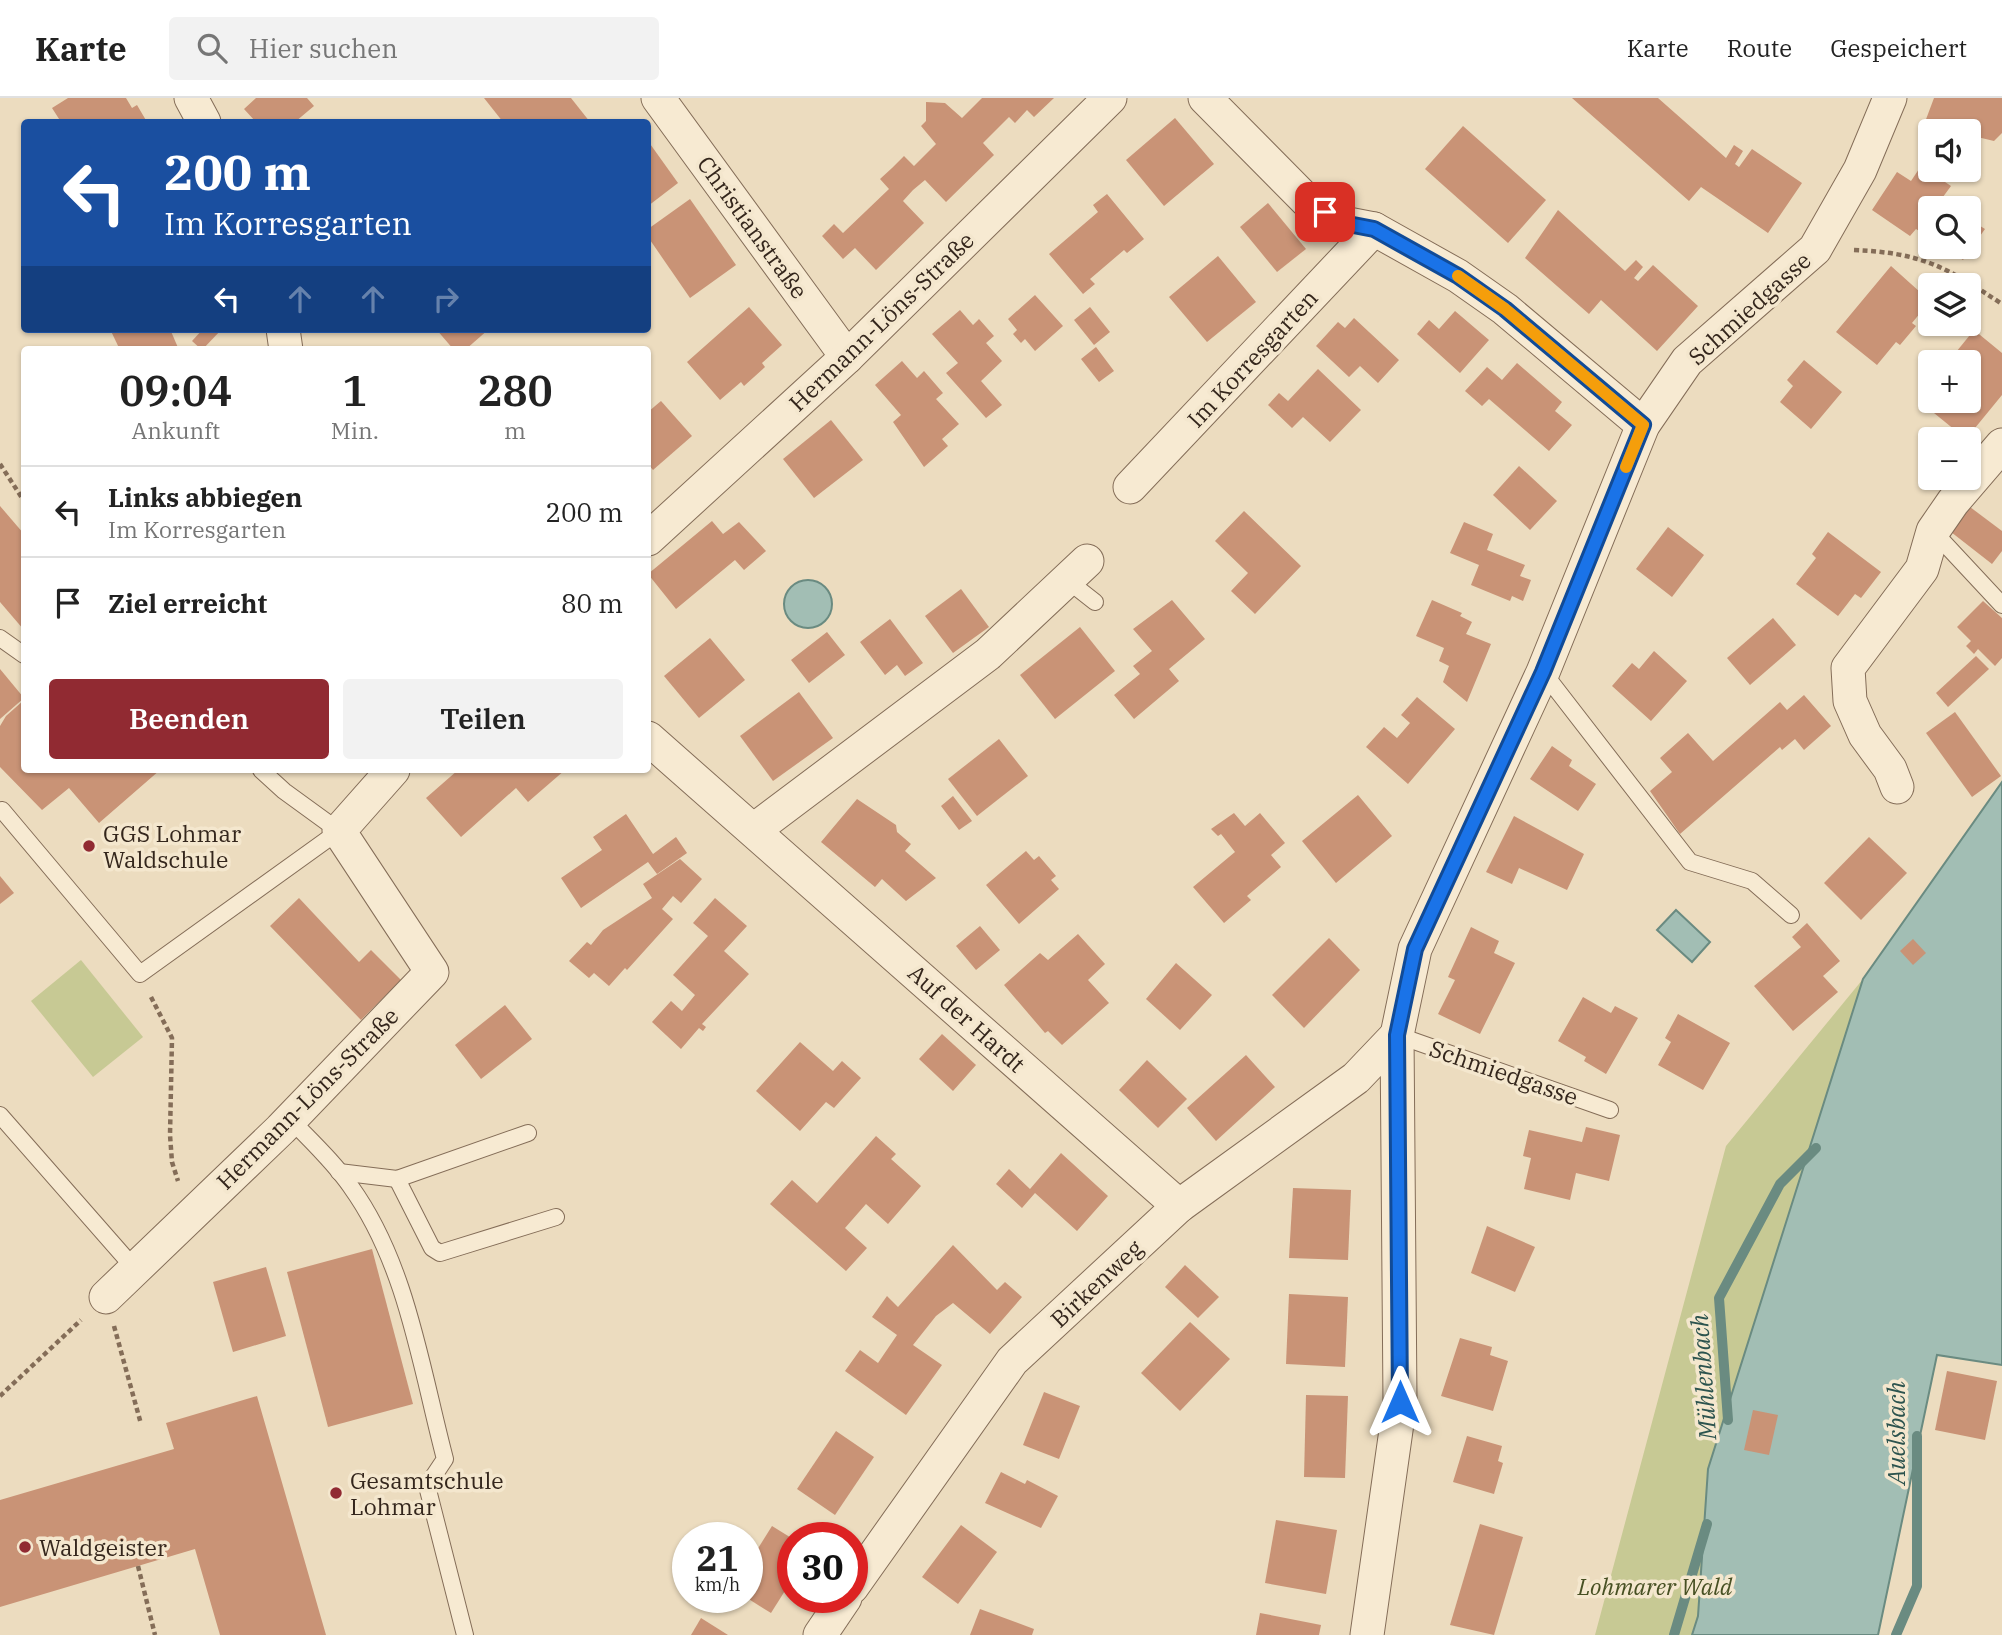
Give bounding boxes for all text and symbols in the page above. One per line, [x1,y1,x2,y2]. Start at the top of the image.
search box [169,17,659,80]
text: Karte [35,27,127,70]
icon: search [193,29,231,67]
text: Hier suchen [249,31,398,65]
text: Karte [1627,32,1689,64]
text: Route [1727,32,1792,64]
text: Gespeichert [1830,32,1967,64]
map controls [1918,119,1981,490]
button: sound [1918,119,1981,182]
text: 200 m [164,140,311,203]
icon: left [49,147,140,238]
street label: Christianstraße [691,150,815,304]
pin [1295,182,1355,242]
icon: arrive [1306,193,1344,231]
button: search [1918,196,1981,259]
text: Im Korresgarten [164,202,412,244]
street label: Hermann-Löns-Straße [782,225,980,417]
street label: Schmiedgasse [1681,245,1817,371]
button: layers [1918,273,1981,336]
icon: left [208,280,246,318]
icon: ahead [281,280,319,318]
icon: ahead [354,280,392,318]
icon: right [427,280,465,318]
street label: Im Korresgarten [1180,283,1324,433]
button: + [1918,350,1981,413]
text: 09:04 [119,363,232,418]
text: 1 [342,363,367,418]
text: 280 [477,363,553,418]
text: Ankunft [132,415,220,445]
text: Min. [331,415,379,445]
text: m [504,415,526,445]
button: − [1918,427,1981,490]
text: Links abbiegen [108,480,303,514]
icon: left [49,493,87,531]
text: 200 m [545,495,623,529]
text: Im Korresgarten [108,514,286,544]
icon: arrive [49,584,87,622]
text: Ziel erreicht [108,586,267,620]
text: 80 m [561,586,623,620]
button: Beenden [49,679,329,759]
button: Teilen [343,679,623,759]
place label: GGS Lohmar Waldschule [103,818,241,874]
marker: GGS Lohmar Waldschule [81,838,97,854]
street label: Auf der Hardt [902,957,1032,1079]
street label: Hermann-Löns-Straße [209,1000,405,1196]
street label: Schmiedgasse [1426,1033,1582,1111]
street label: Birkenweg [1044,1232,1149,1333]
water label: Mühlenbach [1683,1313,1723,1442]
position arrow [1363,1365,1437,1439]
water label: Auelsbach [1880,1381,1912,1487]
place label: Gesamtschule Lohmar [350,1465,504,1521]
marker: Gesamtschule Lohmar [328,1485,344,1501]
speed limit sign: 30 [777,1522,868,1613]
place label: Waldgeister [39,1532,167,1562]
text: 21 [696,1535,739,1581]
marker: Waldgeister [17,1539,33,1555]
park label: Lohmarer Wald [1577,1571,1733,1601]
text: km/h [695,1573,740,1596]

